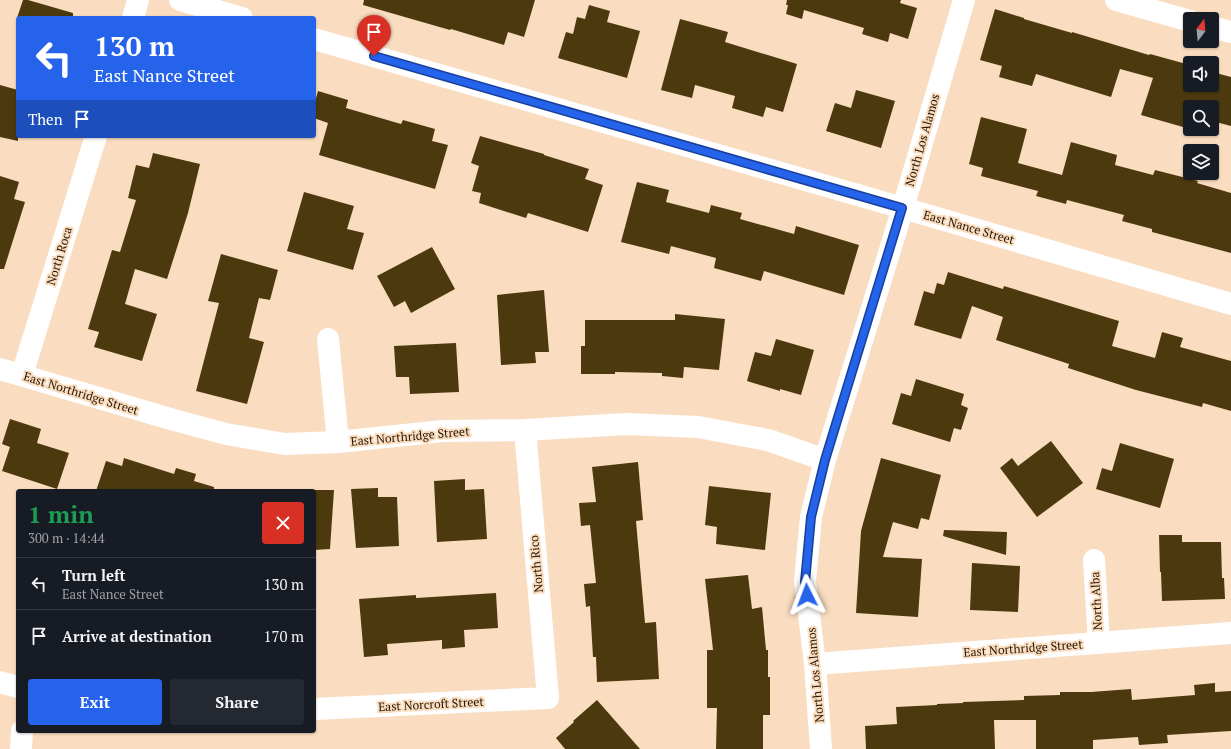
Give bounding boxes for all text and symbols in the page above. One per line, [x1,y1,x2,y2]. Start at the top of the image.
north arrow [1183,12,1219,48]
map controls [1183,12,1219,180]
pin [357,15,391,56]
icon: arrive [363,21,385,43]
text: 130 m [94,27,175,64]
icon: left [28,32,80,84]
button: sound [1183,56,1219,92]
text: East Nance Street [94,63,235,87]
street label: North Los Alamos [902,92,942,188]
button: search [1183,100,1219,136]
icon: arrive [71,108,93,130]
text: Then [28,109,63,129]
button: layers [1183,144,1219,180]
street label: East Nance Street [922,207,1017,247]
street label: North Roca [43,225,75,287]
street label: East Northridge Street [22,368,141,418]
street label: East Northridge Street [350,423,471,449]
text: 1 min [28,498,94,530]
button: close [262,502,304,544]
text: 300 m · 14:44 [28,529,105,547]
street label: North Rico [526,534,546,593]
text: Turn left [62,565,126,585]
street label: North Alba [1087,571,1105,631]
icon: left [28,573,50,595]
text: 130 m [263,574,304,594]
position arrow [786,574,828,616]
text: East Nance Street [62,585,164,603]
icon: arrive [28,625,50,647]
text: Arrive at destination [62,626,212,646]
text: 170 m [263,626,304,646]
street label: North Los Alamos [803,627,827,723]
street label: East Northridge Street [963,636,1084,660]
button: Exit [28,679,162,725]
button: Share [170,679,304,725]
street label: East Norcroft Street [378,694,485,714]

